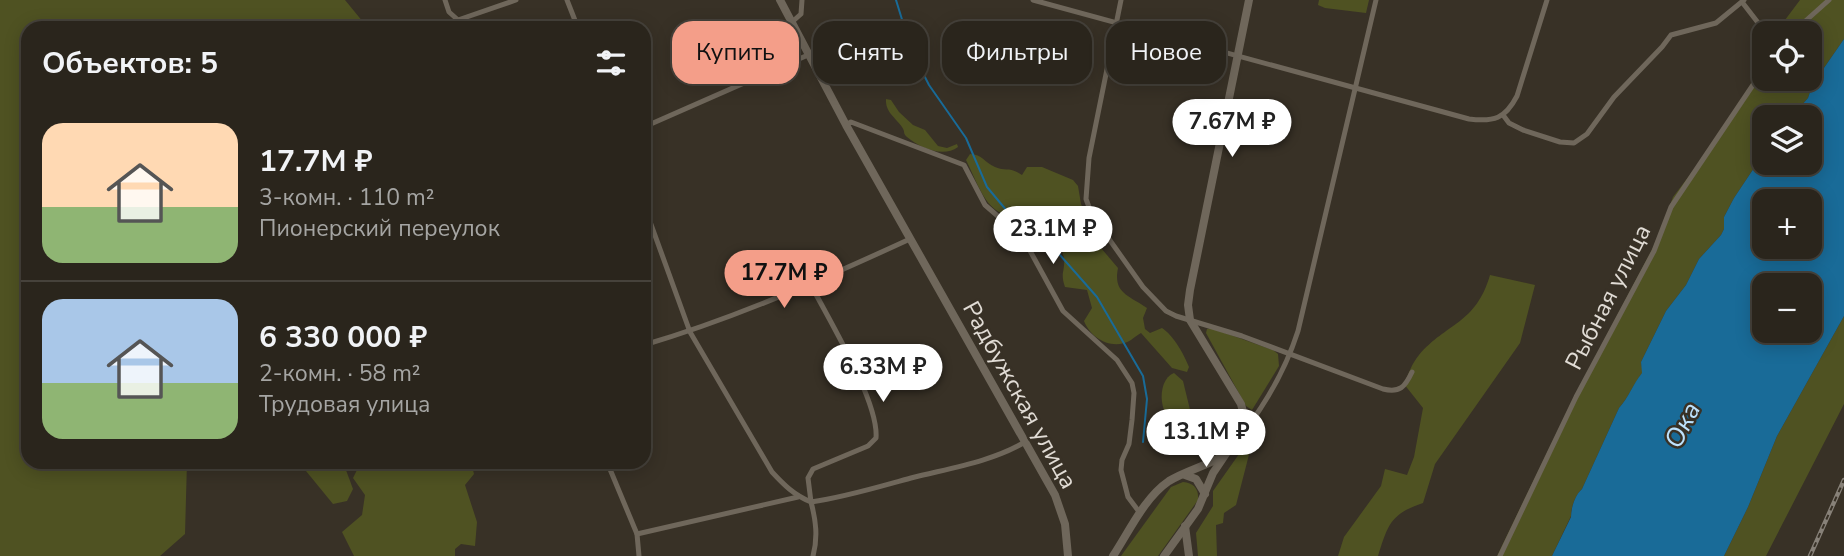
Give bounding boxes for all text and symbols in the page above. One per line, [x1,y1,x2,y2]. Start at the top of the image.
chip: Купить [672,21,799,84]
chip: Снять [813,21,928,84]
chip: Фильтры [942,21,1092,84]
chip: Новое [1106,21,1226,84]
map controls [1752,21,1822,343]
button: locate [1752,21,1822,91]
text: Объектов: 5 [42,43,218,84]
icon: filters [592,44,630,82]
pin: 7.67M ₽ [1167,100,1297,159]
button: layers [1752,105,1822,175]
text: 7.67M ₽ [1188,106,1276,137]
text: 17.7M ₽ [259,141,373,182]
icon: home [98,151,182,235]
text: 3-комн. · 110 m² [259,182,434,213]
button: + [1752,189,1822,259]
pin: 23.1M ₽ [988,206,1118,266]
text: Пионерский переулок [259,213,500,244]
text: 23.1M ₽ [1009,213,1097,244]
street label: Рыбная улица [1558,219,1658,375]
pin: 17.7M ₽ [719,250,849,310]
text: 17.7M ₽ [740,257,828,288]
button: − [1752,273,1822,343]
street label: Радбужская улица [955,295,1085,495]
text: 6 330 000 ₽ [259,317,427,358]
icon: home [98,327,182,411]
pin: 6.33M ₽ [818,344,948,404]
text: 6.33M ₽ [839,351,927,382]
text: 2-комн. · 58 m² [259,358,421,389]
text: Трудовая улица [259,389,430,420]
water label: Ока [1656,396,1709,454]
pin: 13.1M ₽ [1141,410,1271,469]
text: 13.1M ₽ [1162,416,1250,447]

